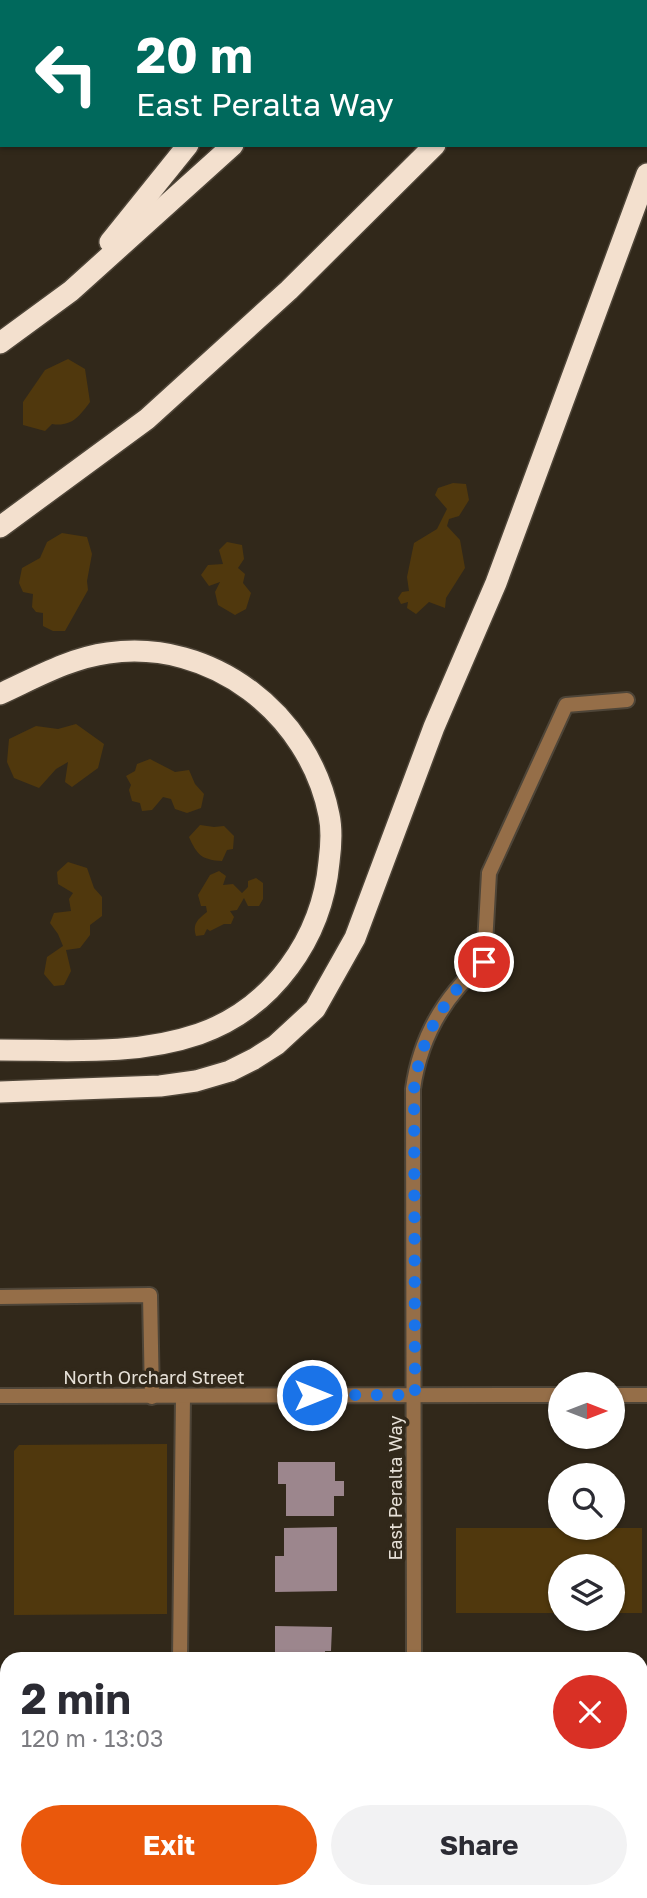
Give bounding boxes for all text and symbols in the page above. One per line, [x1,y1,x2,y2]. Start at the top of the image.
text: 20 m [136,25,253,84]
icon: left [21,28,112,119]
text: East Peralta Way [136,85,394,123]
pin [454,932,514,992]
icon: arrive [465,943,503,981]
position arrow [275,1358,349,1432]
street label: North Orchard Street [63,1366,245,1388]
north arrow [548,1372,625,1449]
map controls [548,1372,625,1631]
street label: East Peralta Way [384,1416,406,1561]
button: search [548,1463,625,1540]
button: layers [548,1554,625,1631]
text: 2 min [21,1673,131,1723]
button: close [553,1675,627,1749]
text: 120 m · 13:03 [21,1724,164,1752]
button: Exit [21,1805,317,1885]
button: Share [331,1805,627,1885]

